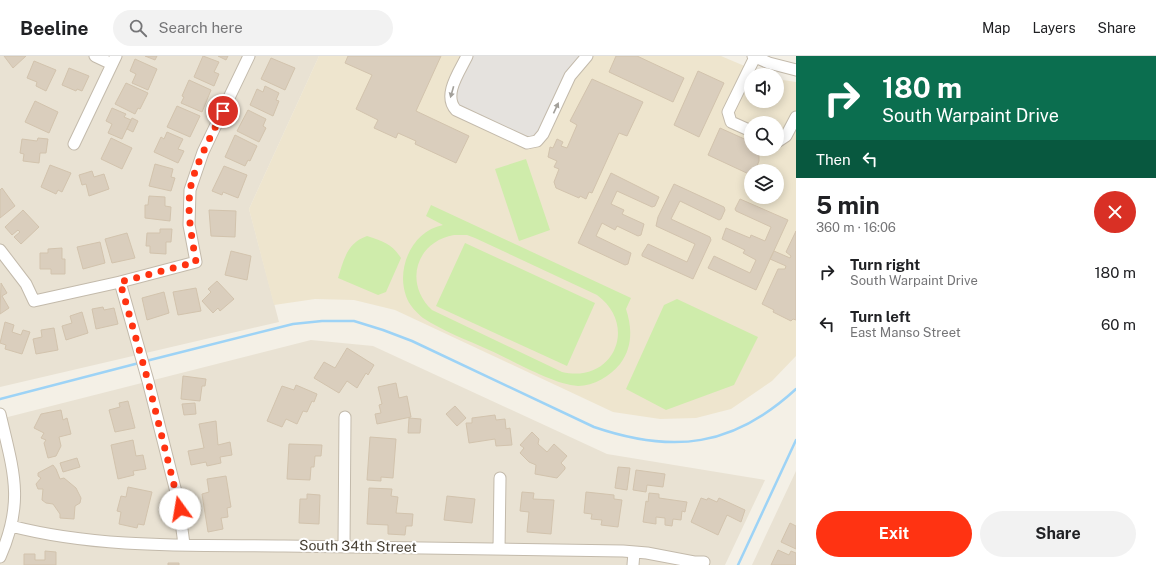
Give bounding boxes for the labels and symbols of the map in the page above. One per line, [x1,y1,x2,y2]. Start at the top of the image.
one-way arrow [449,86,455,98]
pin [206,94,240,128]
one-way arrow [553,102,559,113]
position arrow [159,488,201,530]
street label: South 34th Street [299,537,417,555]

